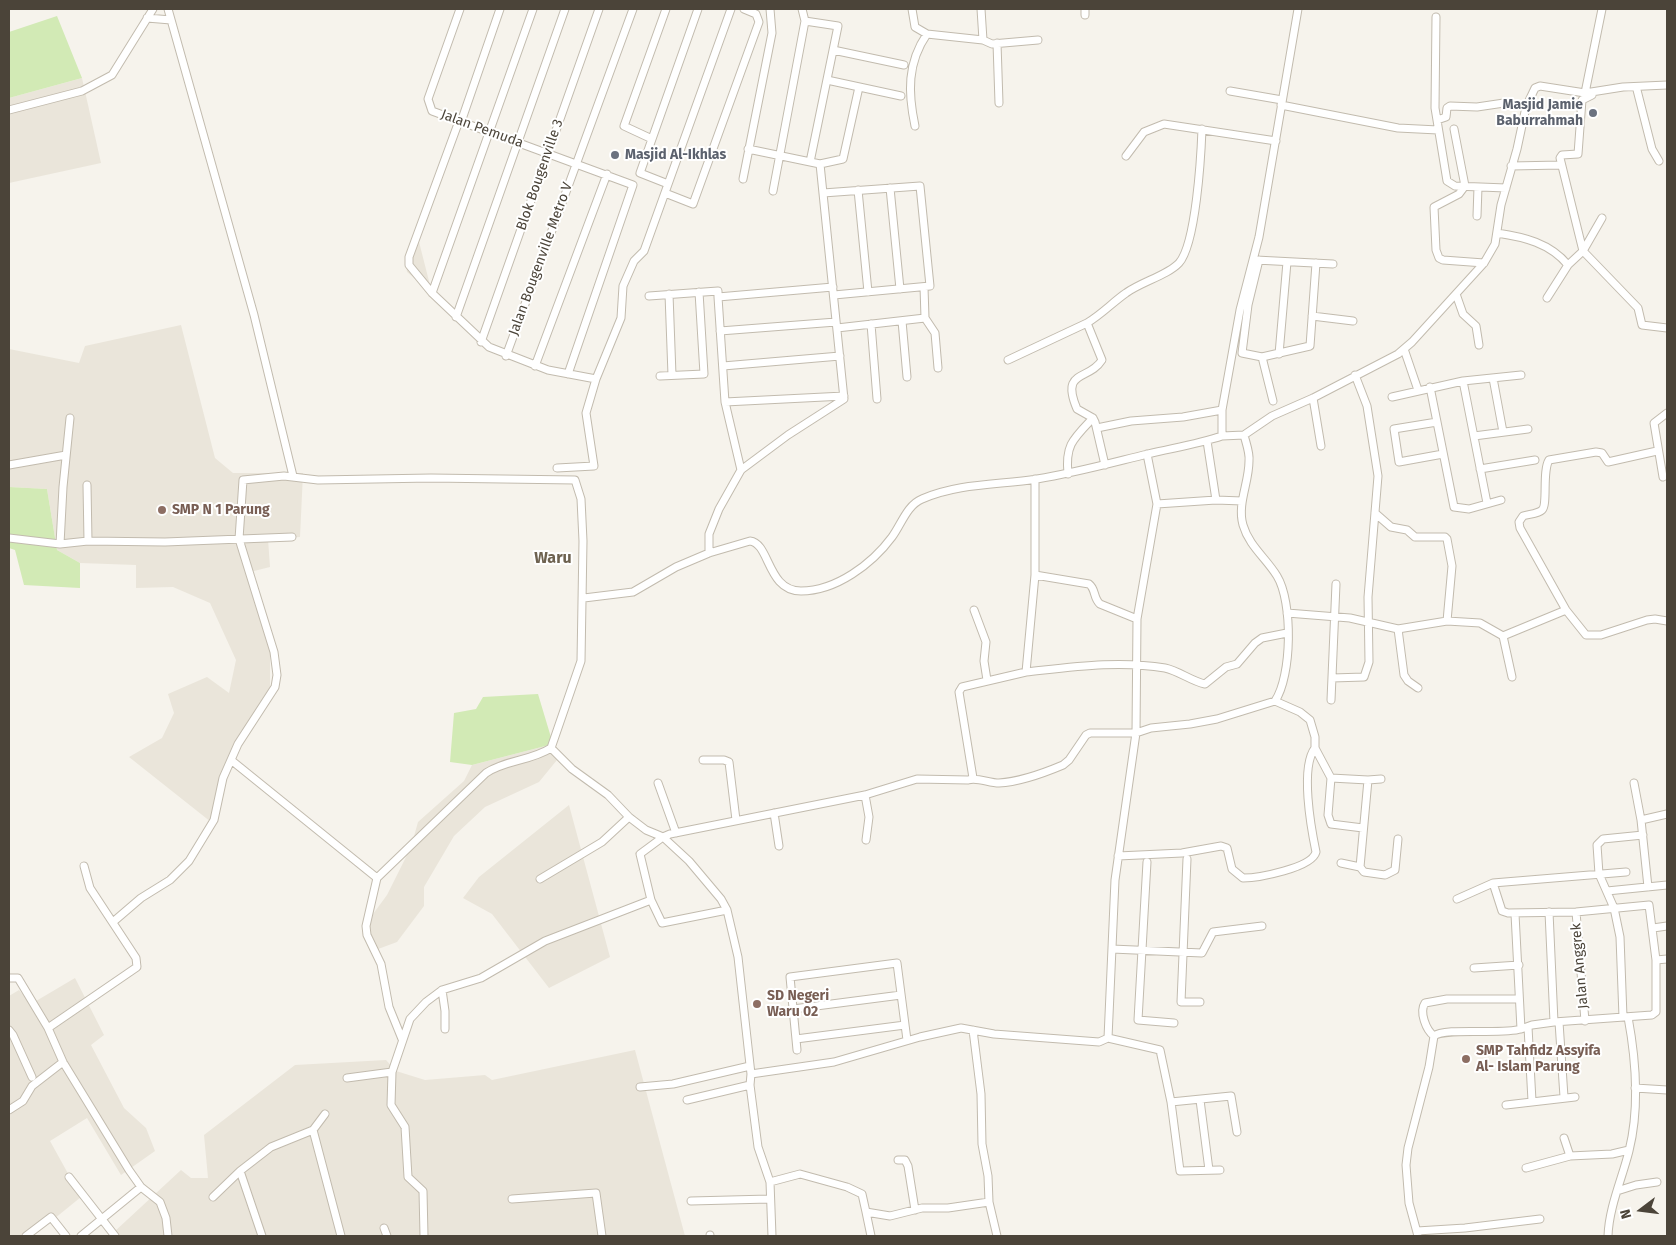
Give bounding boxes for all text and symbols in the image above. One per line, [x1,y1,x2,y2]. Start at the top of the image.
place label: Masjid Jamie Baburrahmah [1496,97,1583,130]
street label: Jalan Pemuda [438,106,526,152]
marker: Masjid Jamie Baburrahmah [1587,107,1599,119]
street label: Blok Bougenville 3 [513,117,567,233]
place label: Masjid Al-Ikhlas [625,147,726,163]
marker: Masjid Al-Ikhlas [609,149,621,161]
street label: Jalan Bougenville Metro V [505,180,577,338]
place label: SMP N 1 Parung [172,502,270,518]
marker: SMP N 1 Parung [156,504,168,516]
district label: Waru [534,549,572,569]
street label: Jalan Anggrek [1568,922,1592,1010]
place label: SD Negeri Waru 02 [767,988,829,1020]
marker: SD Negeri Waru 02 [751,998,763,1010]
place label: SMP Tahfidz Assyifa Al- Islam Parung [1476,1043,1601,1076]
marker: SMP Tahfidz Assyifa Al- Islam Parung [1460,1053,1472,1065]
north arrow [1616,1185,1666,1235]
text: N [1617,1207,1635,1221]

